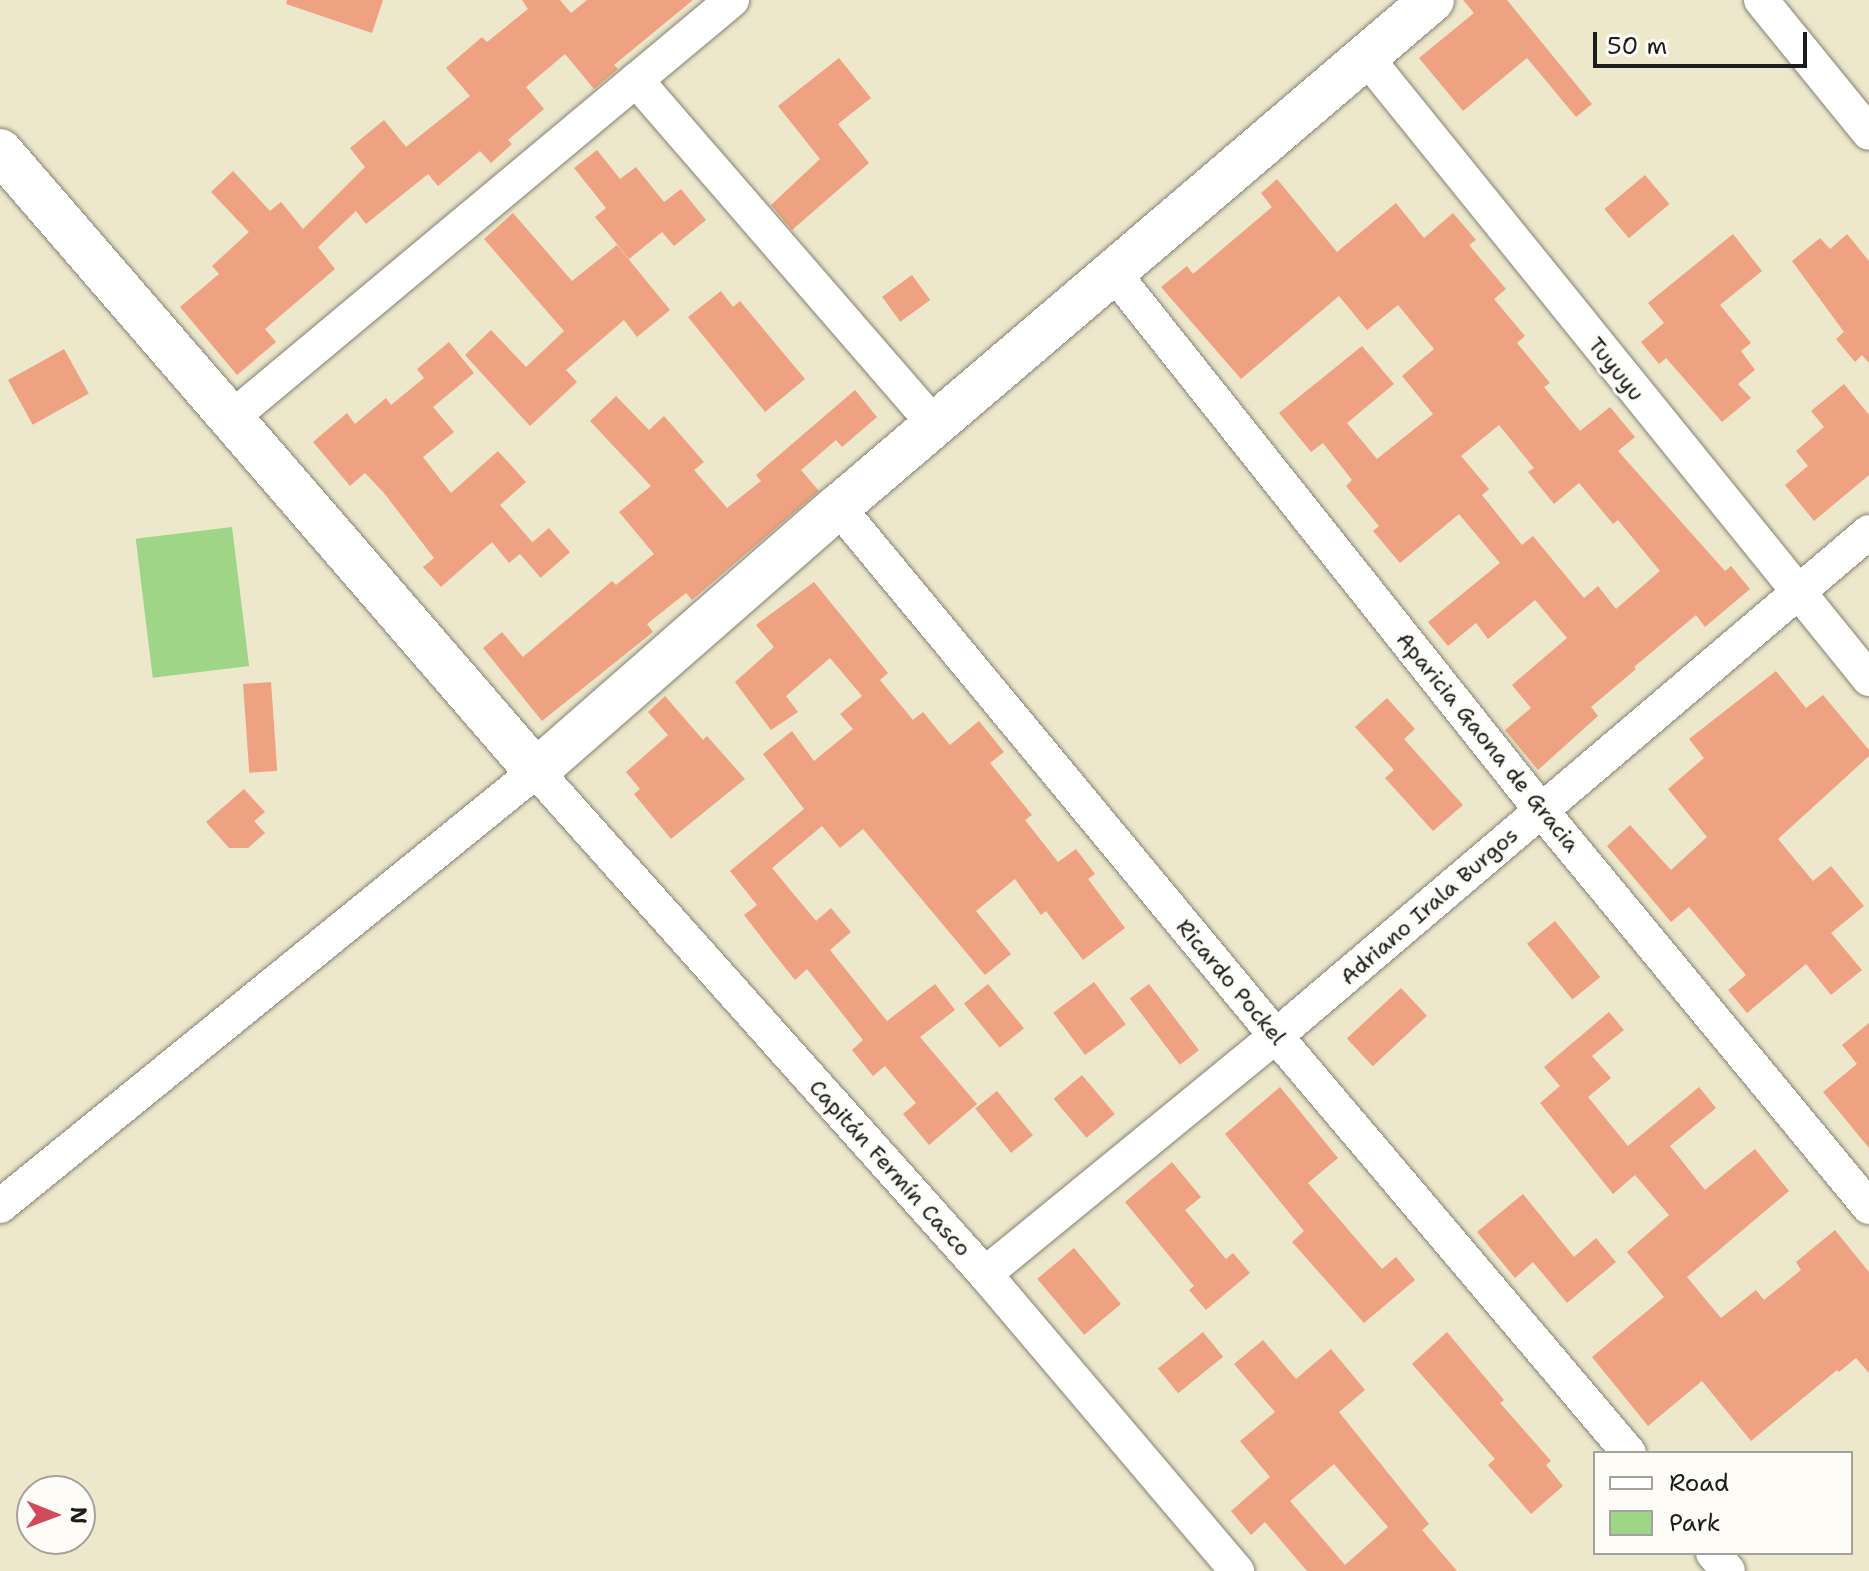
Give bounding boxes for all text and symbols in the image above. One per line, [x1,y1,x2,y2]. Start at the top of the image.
scale bar [1597,16,1811,66]
text: 50 m [1607,30,1667,62]
street label: Tuyuyu [1582,332,1650,406]
street label: Aparicia Gaona de Gracia [1391,627,1585,857]
street label: Adriano Irala Burgos [1335,822,1523,990]
street label: Ricardo Pockel [1171,914,1291,1050]
street label: Capitán Fermín Casco [804,1074,976,1262]
legend [1593,1451,1853,1555]
text: Road [1669,1467,1729,1499]
north arrow [16,1475,96,1555]
text: N [64,1506,93,1524]
text: Park [1669,1507,1721,1539]

